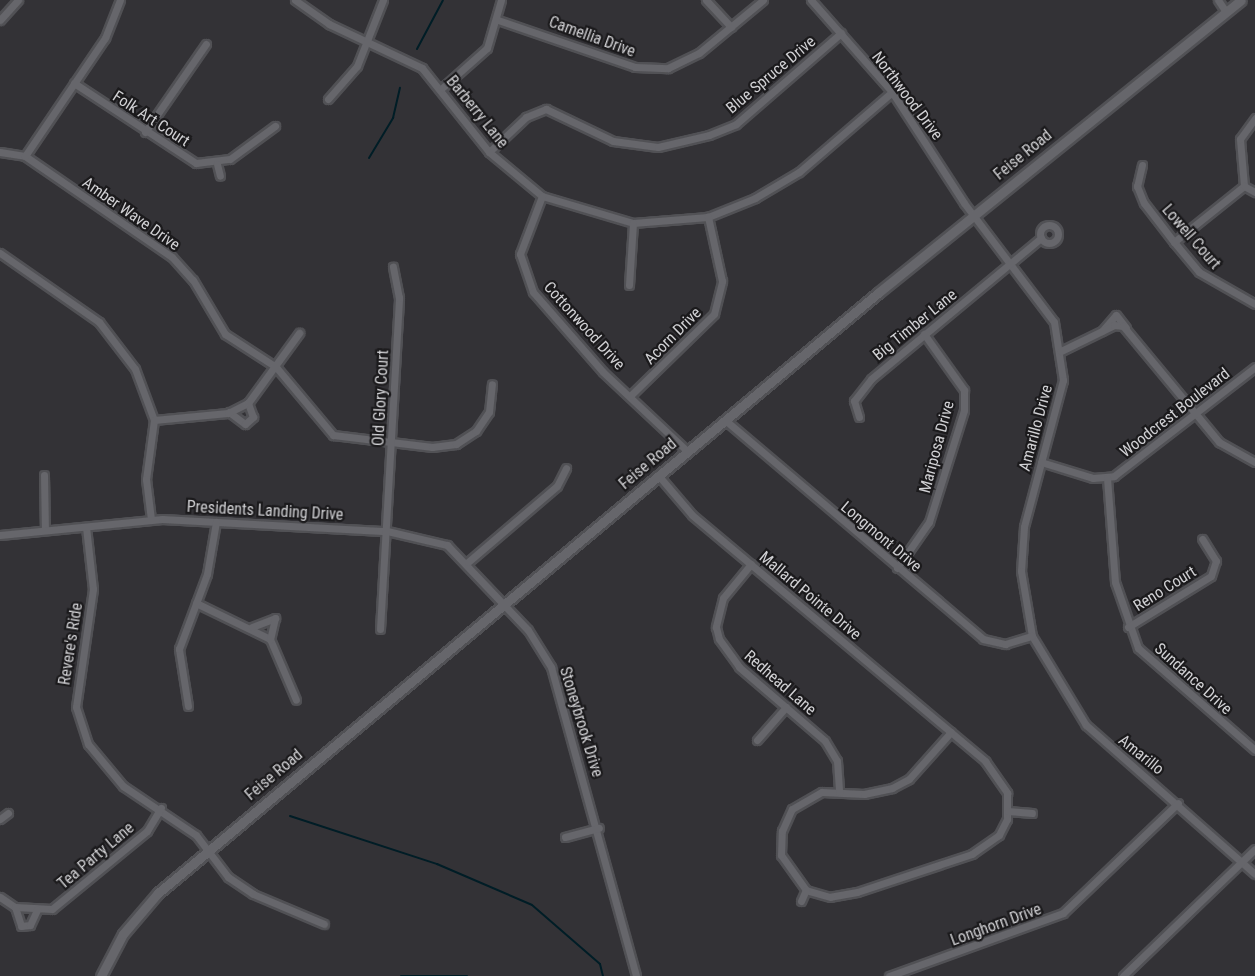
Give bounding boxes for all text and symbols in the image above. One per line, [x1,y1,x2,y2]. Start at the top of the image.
street label: Camellia Drive [546,12,638,62]
street label: Blue Spruce Drive [722,32,820,118]
street label: Northwood Drive [868,48,946,144]
street label: Barberry Lane [442,72,512,152]
street label: Folk Art Court [109,87,193,151]
street label: Feise Road [990,126,1056,184]
street label: Amber Wave Drive [79,173,183,255]
street label: Lowell Court [1158,201,1224,273]
street label: Cottonwood Drive [539,278,629,374]
street label: Big Timber Lane [869,285,961,365]
street label: Acorn Drive [640,303,706,369]
street label: Old Glory Court [369,349,393,447]
street label: Woodcrest Boulevard [1116,364,1234,462]
street label: Amarillo Drive [1015,383,1057,473]
street label: Mariposa Drive [915,399,959,495]
street label: Feise Road [615,434,681,494]
street label: Presidents Landing Drive [186,497,344,525]
street label: Longmont Drive [837,498,925,576]
street label: Mallard Pointe Drive [755,548,865,644]
street label: Reno Court [1130,562,1200,616]
street label: Revere's Ride [55,602,87,686]
street label: Sundance Drive [1150,639,1236,719]
street label: Redhead Lane [740,647,820,719]
street label: Stoneybrook Drive [555,665,607,779]
street label: Amarillo [1114,731,1168,779]
street label: Feise Road [241,745,307,805]
street label: Tea Party Lane [54,819,138,893]
street label: Longhorn Drive [948,900,1044,950]

